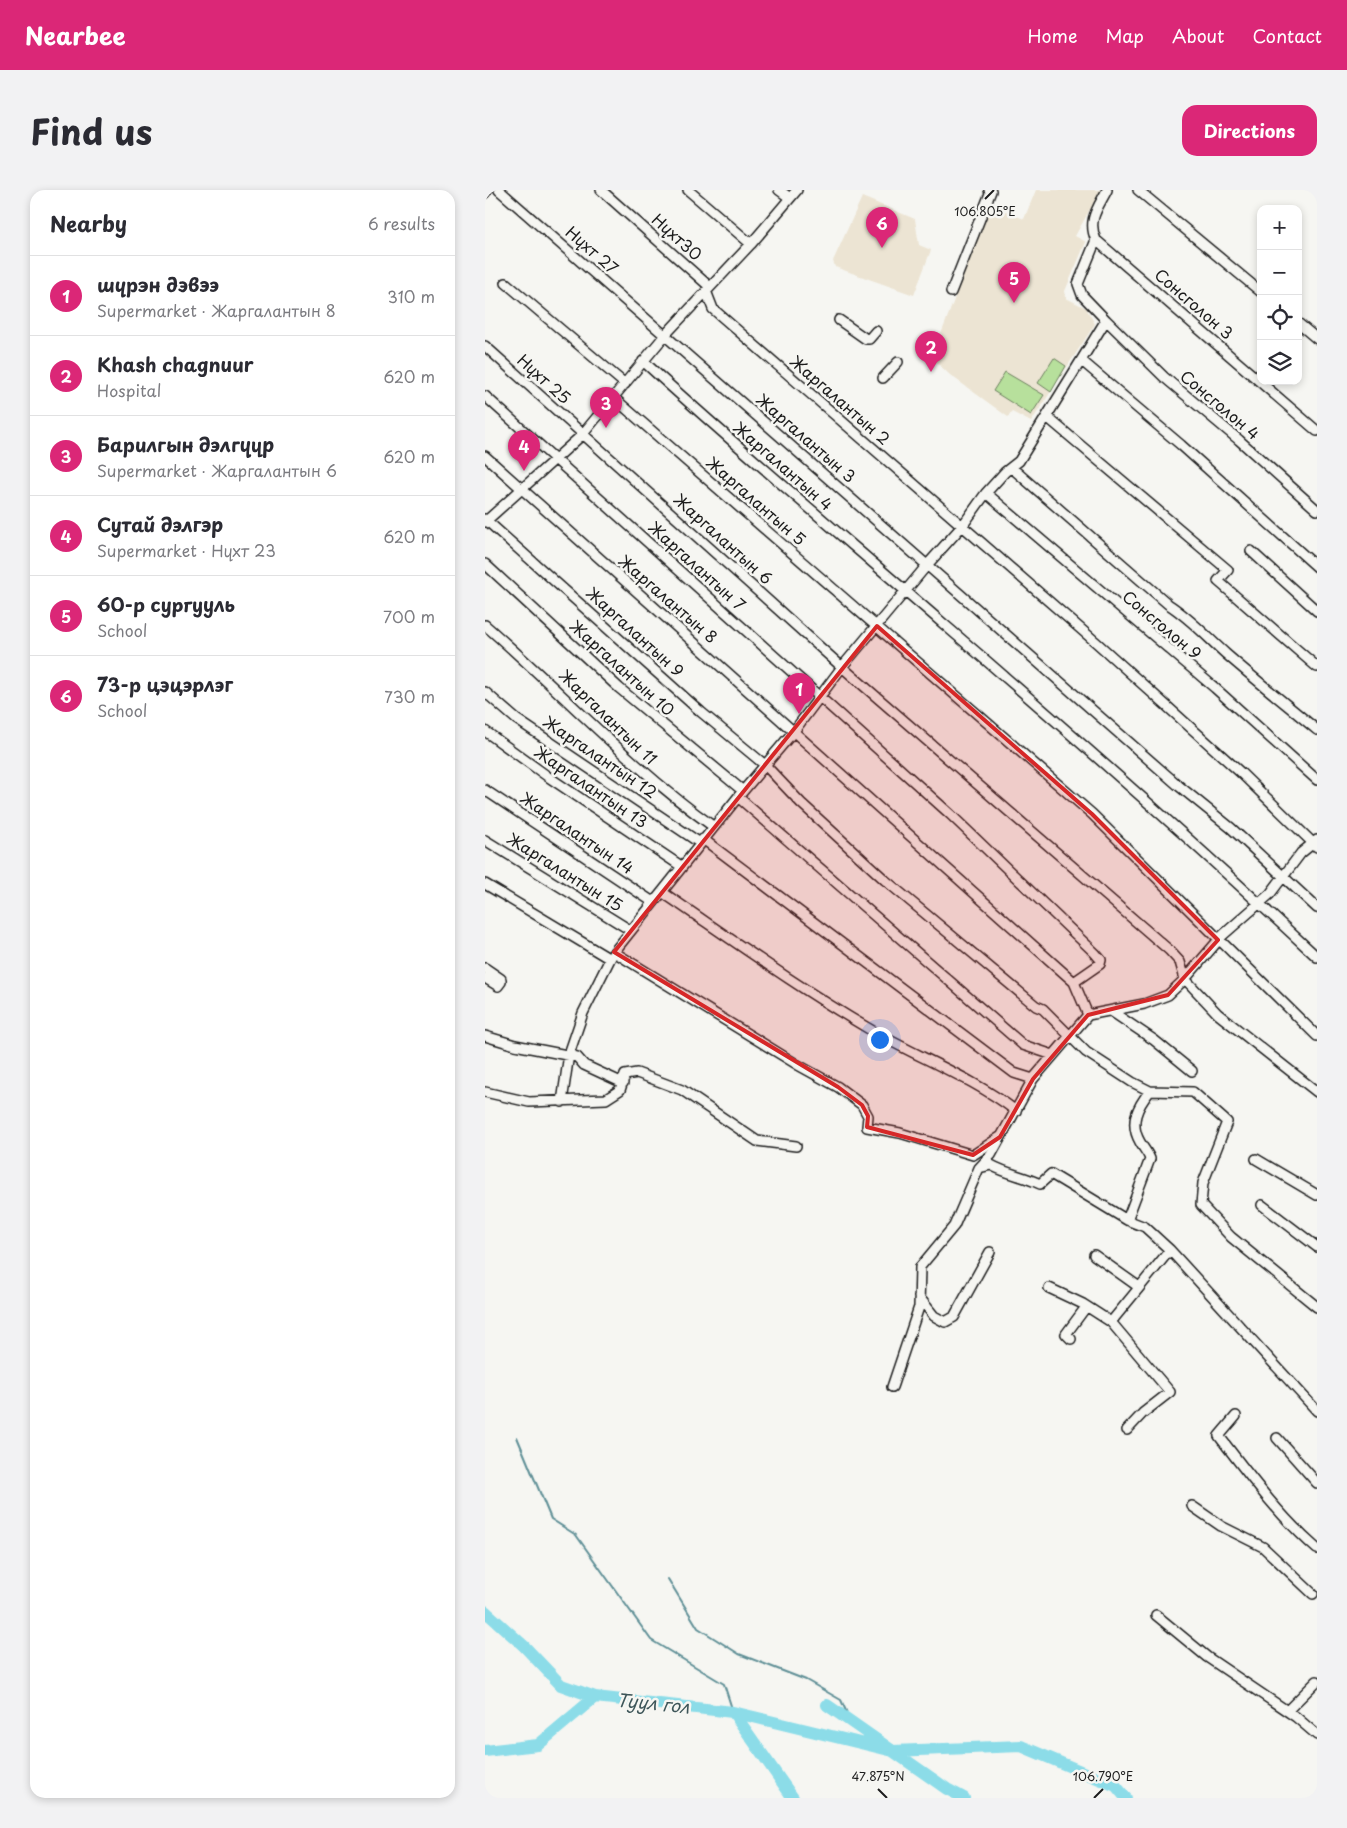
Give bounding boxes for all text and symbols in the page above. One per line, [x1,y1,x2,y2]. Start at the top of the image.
text: Nearbee [25,17,126,53]
text: Home [1027,22,1077,49]
text: Map [1105,22,1144,49]
text: About [1172,22,1224,49]
text: Contact [1252,22,1322,49]
text: Find us [30,104,152,157]
button: Directions [1182,105,1317,156]
text: 106.805°E [954,202,1016,220]
map controls [1257,205,1302,385]
button: + [1257,205,1302,250]
text: Nearby [50,207,127,239]
street label: Нүхт30 [647,207,708,265]
pin: 6 [866,207,898,248]
text: 6 results [368,211,435,235]
street label: Нүхт 27 [561,220,624,279]
button: − [1257,250,1302,295]
pin: 5 [998,262,1030,303]
street label: Сонсголон 3 [1150,262,1239,344]
text: шүрэн дэвээ [97,270,219,298]
text: 1 [62,284,70,308]
text: 310 m [387,284,435,308]
button: locate [1257,295,1302,340]
text: Supermarket · Жаргалантын 8 [97,298,336,322]
pin: 2 [915,331,947,372]
button: layers [1257,340,1302,385]
street label: Нүхт 25 [513,348,577,409]
street label: Жаргалантын 2 [785,349,896,450]
text: Khash chagnuur [97,350,254,378]
text: 2 [60,364,72,388]
text: 620 m [383,364,435,388]
street label: Сонсголон 4 [1176,364,1266,445]
text: Hospital [97,378,161,402]
pin: 3 [590,387,622,428]
street label: Жаргалантын 3 [752,387,862,487]
street label: Жаргалантын 4 [729,415,839,515]
text: Барилгын дэлгүүр [97,430,274,458]
pin: 4 [508,430,540,471]
text: 3 [61,444,71,468]
text: 620 m [383,444,435,468]
street label: Жаргалантын 5 [701,450,812,550]
text: Supermarket · Жаргалантын 6 [97,458,337,482]
street label: Жаргалантын 6 [669,487,778,589]
text: Сутай дэлгэр [97,510,223,538]
street label: Жаргалантын 7 [644,515,752,616]
text: 4 [61,524,71,548]
text: 620 m [383,524,435,548]
text: Supermarket · Нүхт 23 [97,538,276,562]
street label: Жаргалантын 8 [614,548,724,648]
street label: Жаргалантын 9 [581,581,690,682]
street label: Сонсголон 9 [1118,584,1207,665]
text: 60-р сургууль [97,590,235,618]
text: 5 [61,604,71,628]
text: 700 m [383,604,435,628]
street label: Жаргалантын 10 [565,614,680,721]
text: School [97,618,147,642]
street label: Жаргалантын 11 [554,663,663,769]
text: 73-р цэцэрлэг [97,670,233,698]
pin: 1 [783,673,815,714]
text: 6 [60,684,72,708]
text: 730 m [384,684,435,708]
text: School [97,698,147,722]
street label: Жаргалантын 12 [539,709,662,803]
street label: Жаргалантын 13 [530,739,653,833]
street label: Жаргалантын 14 [516,785,639,879]
street label: Жаргалантын 15 [503,826,628,917]
your location [867,1027,893,1053]
water label: Туул гол [615,1685,691,1720]
text: 47.875°N [851,1767,905,1785]
text: 106.790°E [1073,1767,1133,1785]

